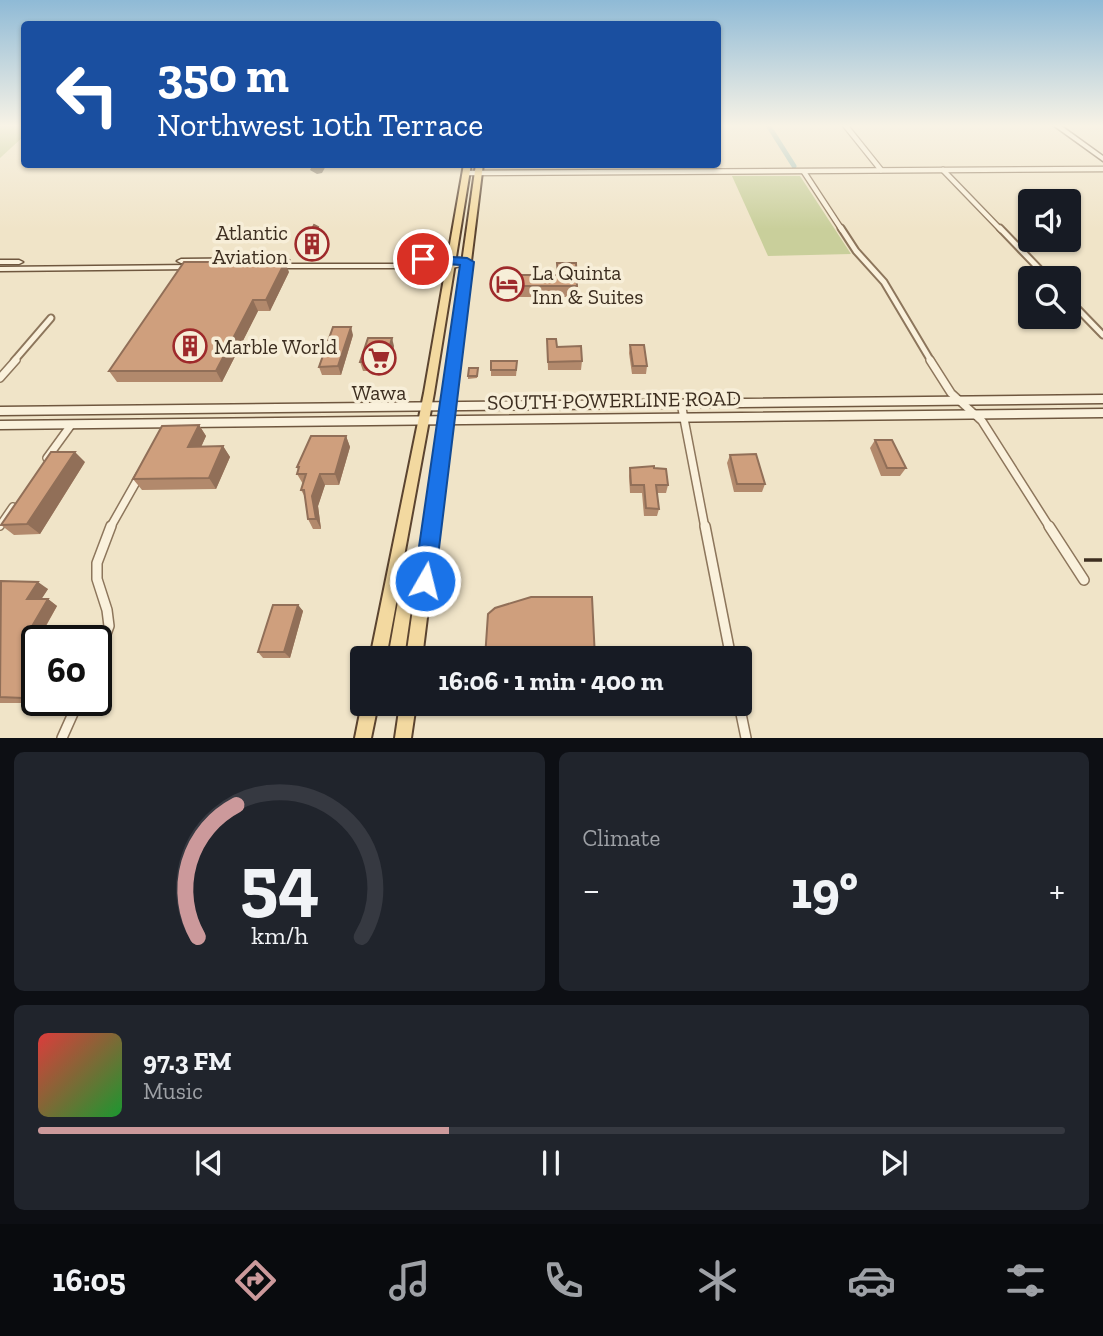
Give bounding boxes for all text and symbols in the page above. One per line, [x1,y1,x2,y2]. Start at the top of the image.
text: 350 m [157,46,289,105]
icon: left [42,49,133,140]
text: Northwest 10th Terrace [157,106,483,144]
map controls [1018,189,1081,329]
button: sound [1018,189,1081,252]
place label: Atlantic Aviation [212,220,288,269]
building icon: Atlantic Aviation [293,225,331,263]
pin [393,229,453,289]
icon: arrive [404,240,442,278]
place label: La Quinta Inn & Suites [532,260,643,309]
hotel icon: La Quinta Inn & Suites [488,265,526,303]
button: search [1018,266,1081,329]
building icon: Marble World [171,327,209,365]
place label: Marble World [214,334,338,359]
supermarket icon: Wawa [360,339,398,377]
place label: Wawa [352,380,406,405]
street label: SOUTH POWERLINE ROAD [487,385,741,415]
position arrow [388,544,462,618]
speed limit sign: 60 [21,625,112,716]
text: 16:06 · 1 min · 400 m [439,665,663,697]
text: Climate [583,824,660,852]
text: 54 [240,839,319,927]
text: 19° [791,859,858,921]
text: − [583,867,600,913]
text: + [1049,867,1065,913]
text: km/h [251,920,308,950]
text: 97.3 FM [143,1045,232,1077]
text: Music [143,1077,203,1105]
icon: previous [190,1144,228,1182]
icon: pause [532,1144,570,1182]
icon: next [875,1144,913,1182]
icon: directions [231,1256,280,1305]
icon: music [385,1256,434,1305]
icon: phone [539,1256,588,1305]
icon: climate [693,1256,742,1305]
icon: car [847,1256,896,1305]
icon: filters [1001,1256,1050,1305]
text: 16:05 [53,1261,126,1299]

